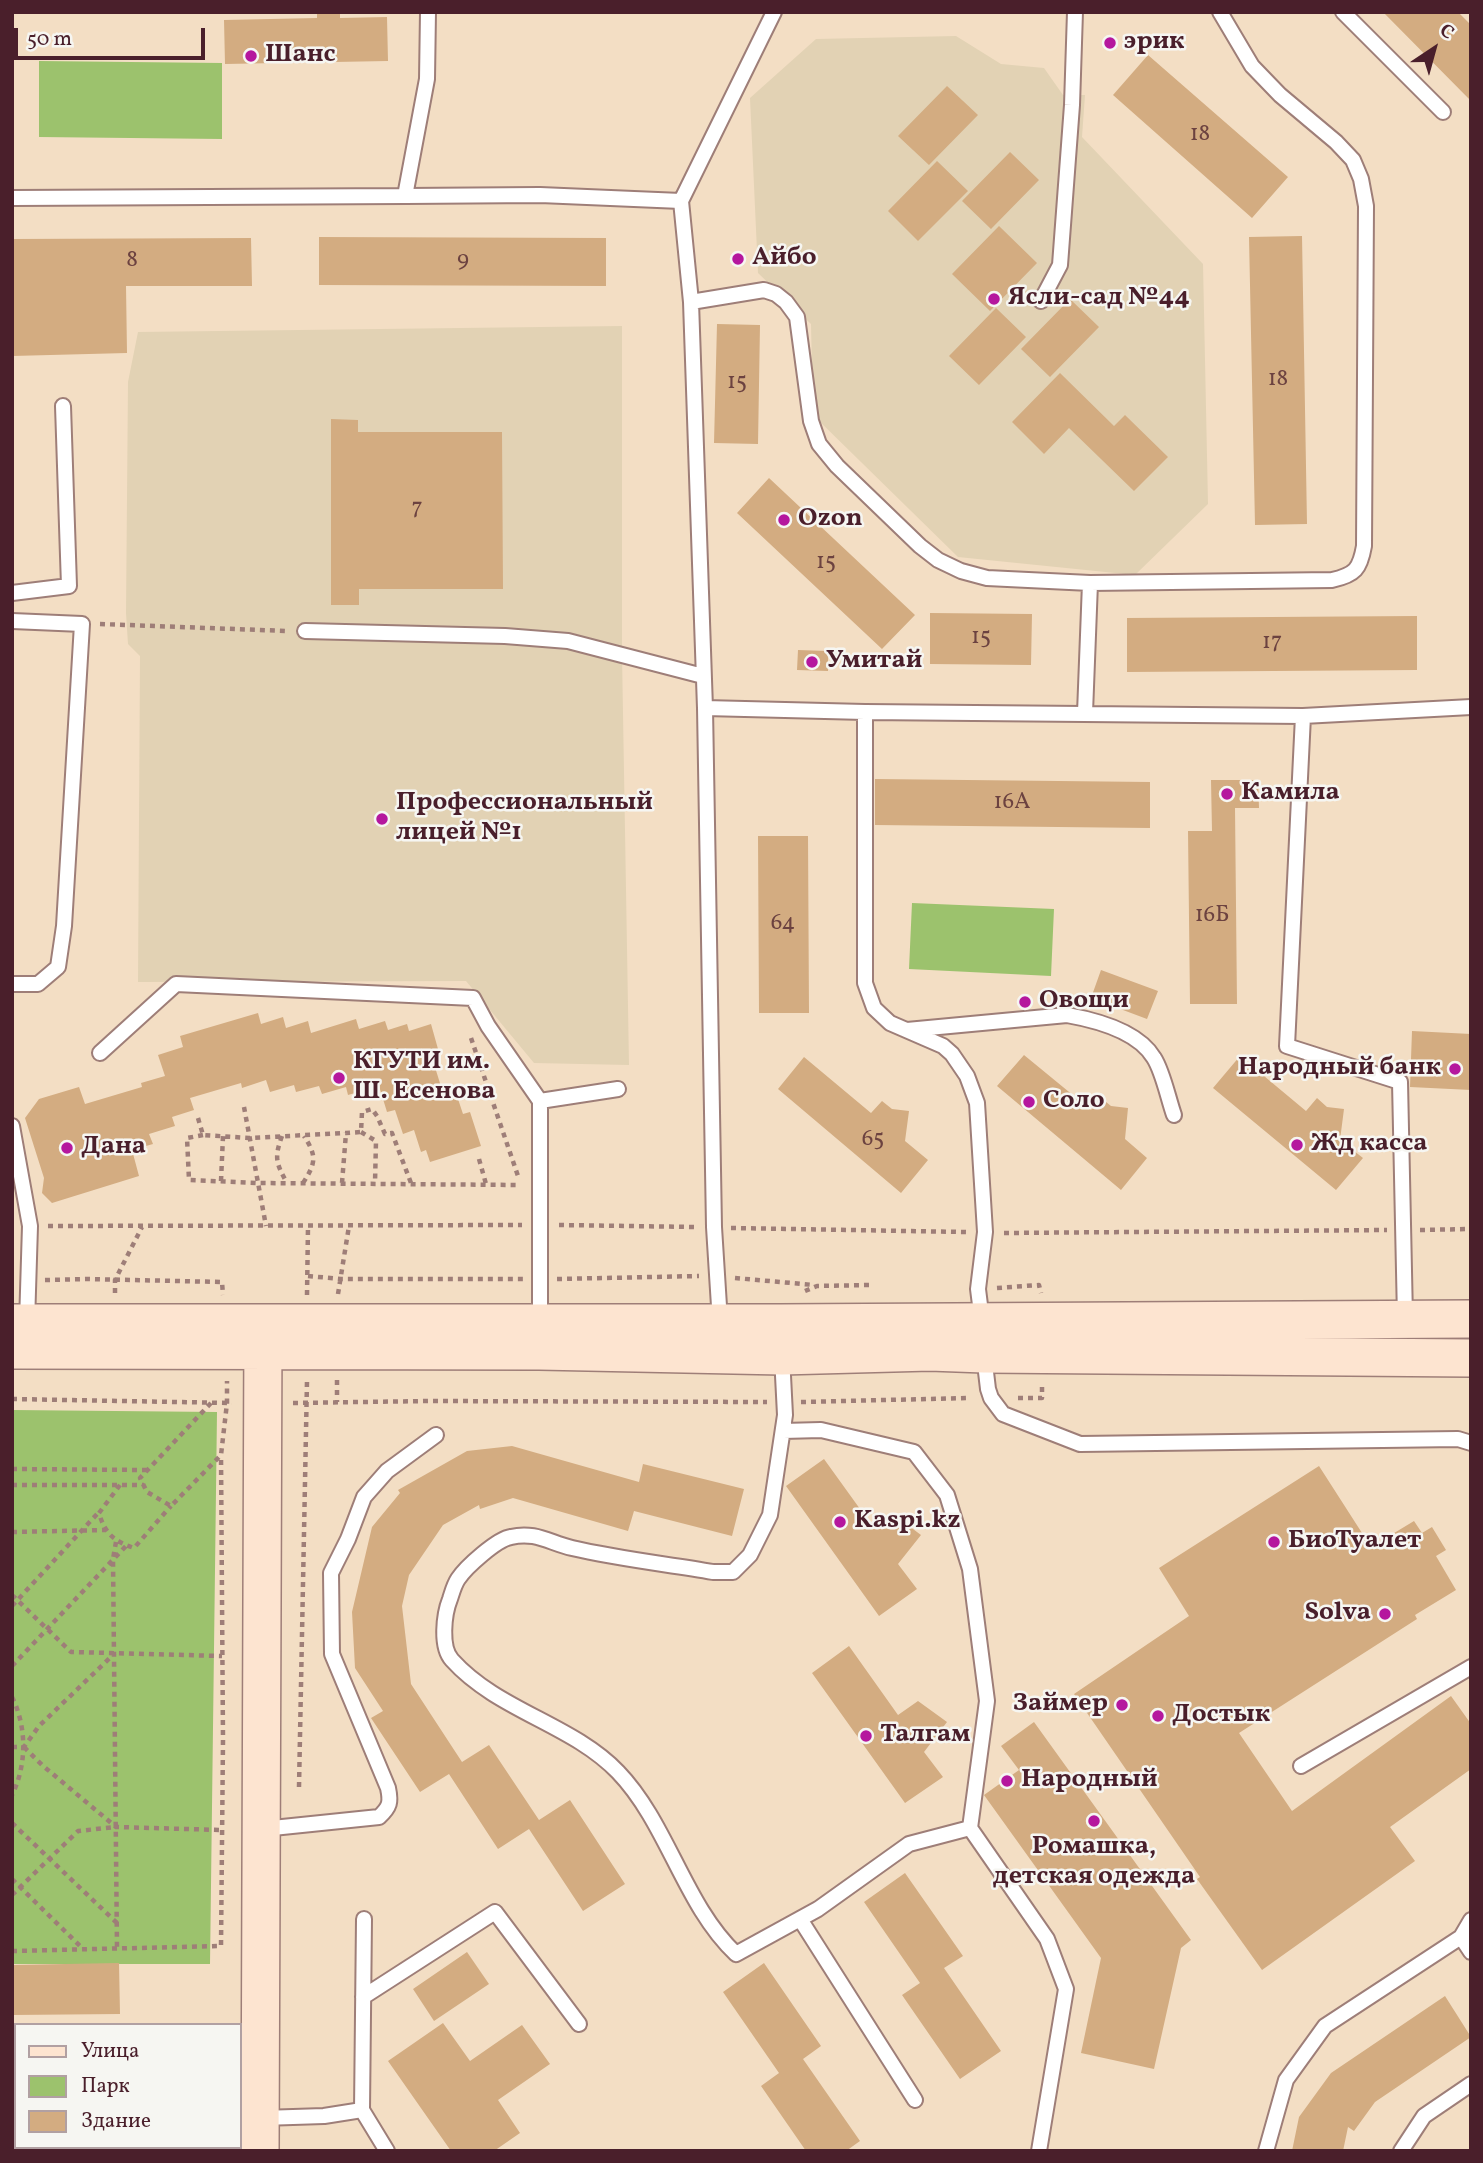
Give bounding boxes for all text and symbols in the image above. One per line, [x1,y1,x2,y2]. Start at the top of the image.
scale bar [18,14,208,58]
north arrow [1399,14,1469,84]
text: С [1434,18,1459,46]
text: 50 m [27,25,72,54]
place label: эрик [1124,27,1185,59]
marker: эрик [1102,35,1118,51]
place label: Шанс [265,40,336,72]
marker: Шанс [243,48,259,64]
house number: 18 [1190,122,1210,150]
place label: Айбо [752,243,817,275]
house number: 8 [126,248,138,276]
house number: 9 [457,248,469,276]
marker: Айбо [730,251,746,267]
place label: Ясли-сад №44 [1008,283,1190,315]
marker: Ясли-сад №44 [986,291,1002,307]
house number: 18 [1268,367,1288,395]
house number: 15 [727,370,747,398]
house number: 7 [411,496,423,524]
place label: Ozon [798,504,863,536]
marker: Ozon [776,512,792,528]
house number: 15 [816,550,836,578]
house number: 15 [971,625,991,653]
house number: 17 [1262,630,1282,658]
place label: Умитай [826,646,922,678]
marker: Умитай [804,654,820,670]
place label: Камила [1241,778,1340,810]
marker: Камила [1219,786,1235,802]
place label: Профессиональный лицей №1 [396,788,653,850]
house number: 16А [994,790,1030,818]
marker: Профессиональный лицей №1 [374,811,390,827]
house number: 16Б [1195,903,1229,931]
house number: 64 [771,911,795,939]
place label: Овощи [1039,986,1129,1018]
marker: Овощи [1017,994,1033,1010]
place label: КГУТИ им. Ш. Есенова [353,1047,496,1108]
place label: Народный банк [1238,1053,1441,1085]
marker: Народный банк [1447,1061,1463,1077]
marker: КГУТИ им. Ш. Есенова [331,1070,347,1086]
place label: Соло [1043,1086,1105,1118]
marker: Соло [1021,1094,1037,1110]
house number: 65 [862,1127,884,1155]
place label: Жд касса [1311,1129,1427,1161]
place label: Дана [81,1132,146,1164]
marker: Жд касса [1289,1137,1305,1153]
marker: Дана [59,1140,75,1156]
place label: Kaspi.kz [854,1506,961,1538]
marker: Kaspi.kz [832,1514,848,1530]
place label: БиоТуалет [1288,1526,1421,1558]
marker: БиоТуалет [1266,1534,1282,1550]
place label: Solva [1304,1598,1371,1630]
marker: Solva [1377,1606,1393,1622]
place label: Займер [1013,1689,1108,1721]
marker: Займер [1114,1697,1130,1713]
place label: Достык [1172,1700,1270,1732]
marker: Достык [1150,1708,1166,1724]
place label: Талгам [880,1720,971,1752]
marker: Талгам [858,1728,874,1744]
place label: Народный [1021,1765,1158,1797]
marker: Народный [999,1773,1015,1789]
marker: Ромашка, детская одежда [1086,1813,1102,1829]
place label: Ромашка, детская одежда [993,1832,1195,1894]
legend [14,2023,242,2149]
text: Улица [81,2037,139,2066]
text: Парк [81,2072,130,2101]
text: Здание [81,2107,151,2136]

